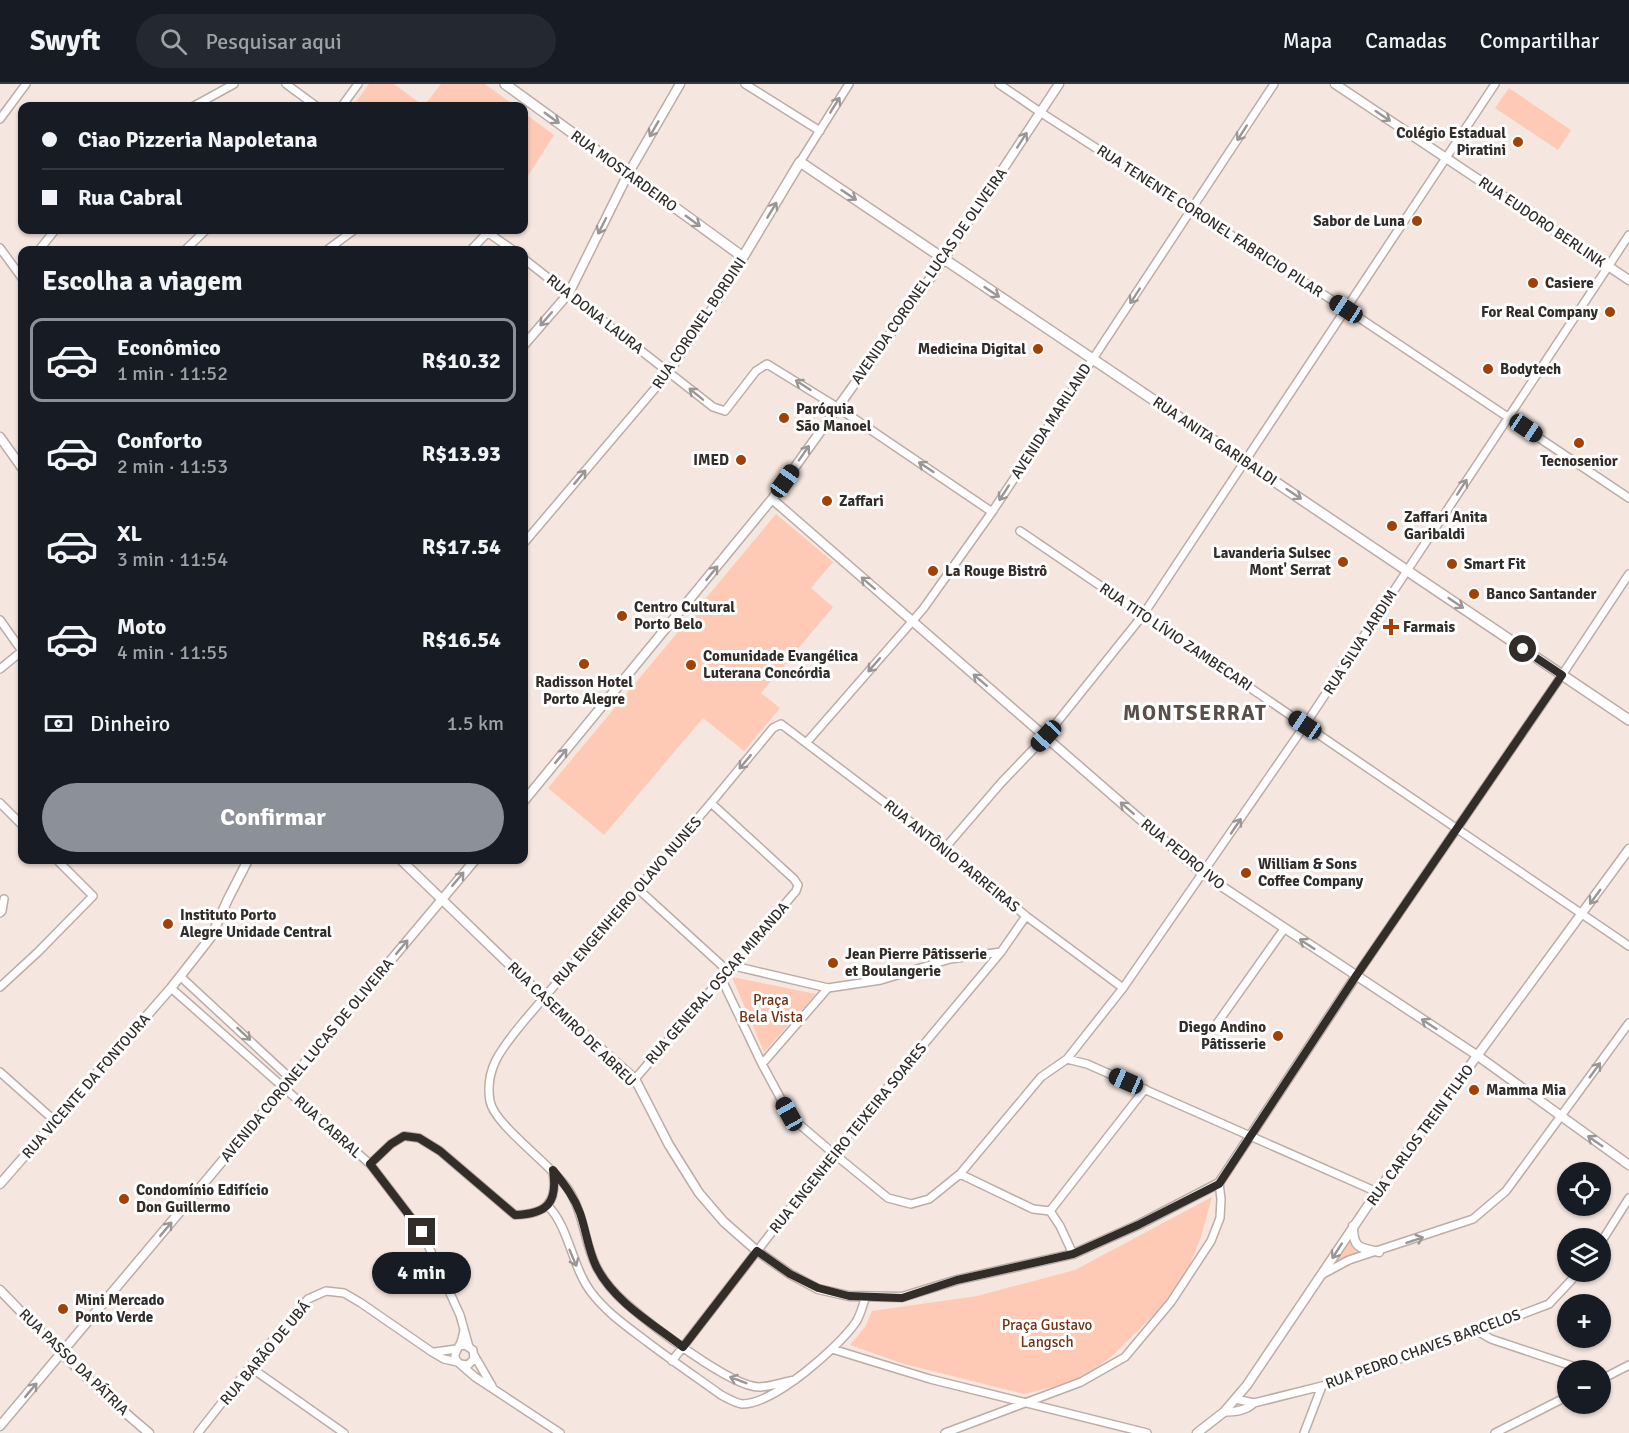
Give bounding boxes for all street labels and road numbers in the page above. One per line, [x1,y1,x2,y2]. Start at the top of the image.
street label: RUA MOSTARDEIRO [567,126,681,216]
street label: RUA TENENTE CORONEL FABRICIO PILAR [1094,141,1326,301]
street label: AVENIDA CORONEL LUCAS DE OLIVEIRA [847,165,1011,387]
street label: RUA EUDORO BERLINK [1475,173,1609,271]
street label: RUA CORONEL BORDINI [648,254,750,392]
street label: RUA DONA LAURA [543,271,647,357]
street label: AVENIDA MARILAND [1007,360,1095,482]
street label: RUA ANITA GARIBALDI [1149,393,1281,489]
street label: RUA TITO LÍVIO ZAMBECARI [1096,578,1256,695]
street label: RUA SILVA JARDIM [1319,586,1401,698]
street label: RUA ANTÔNIO PARREIRAS [881,795,1024,916]
street label: RUA ENGENHEIRO OLAVO NUNES [549,813,705,989]
street label: RUA PEDRO IVO [1138,815,1229,893]
street label: RUA GENERAL OSCAR MIRANDA [642,898,792,1068]
street label: AVENIDA CORONEL LUCAS DE OLIVEIRA [217,955,397,1165]
street label: RUA CASEMIRO DE ABREU [504,958,640,1090]
street label: RUA VICENTE DA FONTOURA [18,1010,154,1162]
street label: RUA ENGENHEIRO TEIXEIRA SOARES [766,1039,930,1237]
street label: RUA CARLOS TREIN FILHO [1363,1061,1477,1209]
street label: RUA CABRAL [291,1092,366,1162]
street label: RUA BARÃO DE UBÁ [215,1297,314,1409]
street label: RUA PASSO DA PÁTRIA [15,1304,133,1419]
street label: RUA PEDRO CHAVES BARCELOS [1323,1305,1523,1393]

